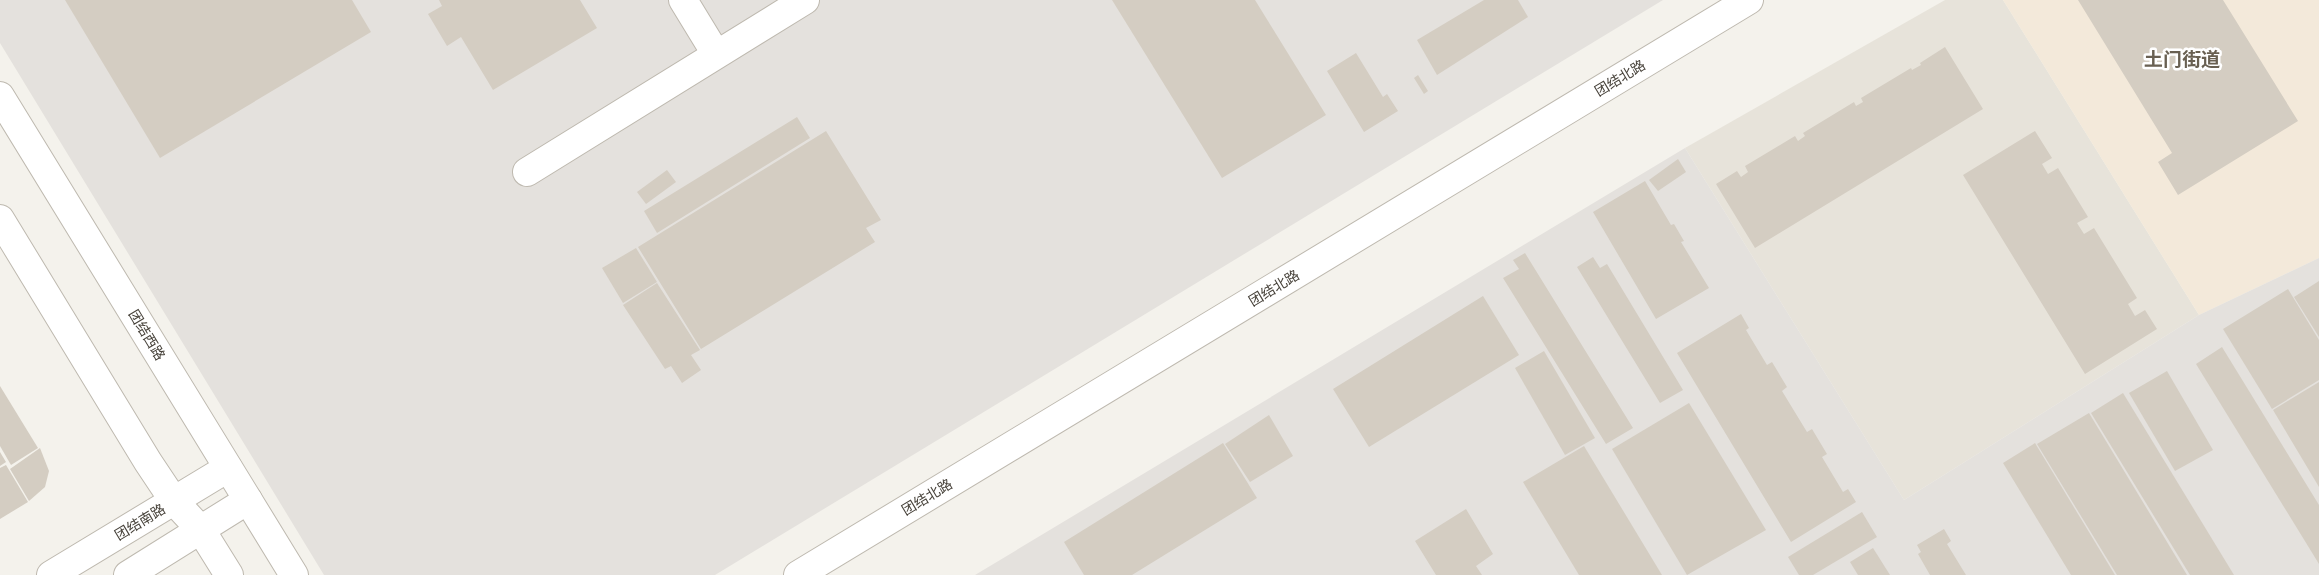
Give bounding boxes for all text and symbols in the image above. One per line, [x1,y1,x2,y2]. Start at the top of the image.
district label: 土门街道 [2144,49,2220,70]
street label: 团结北路 [1592,57,1648,99]
street label: 团结北路 [1246,267,1302,309]
street label: 团结西路 [126,307,168,363]
street label: 团结北路 [899,476,955,518]
street label: 团结南路 [112,501,168,543]

